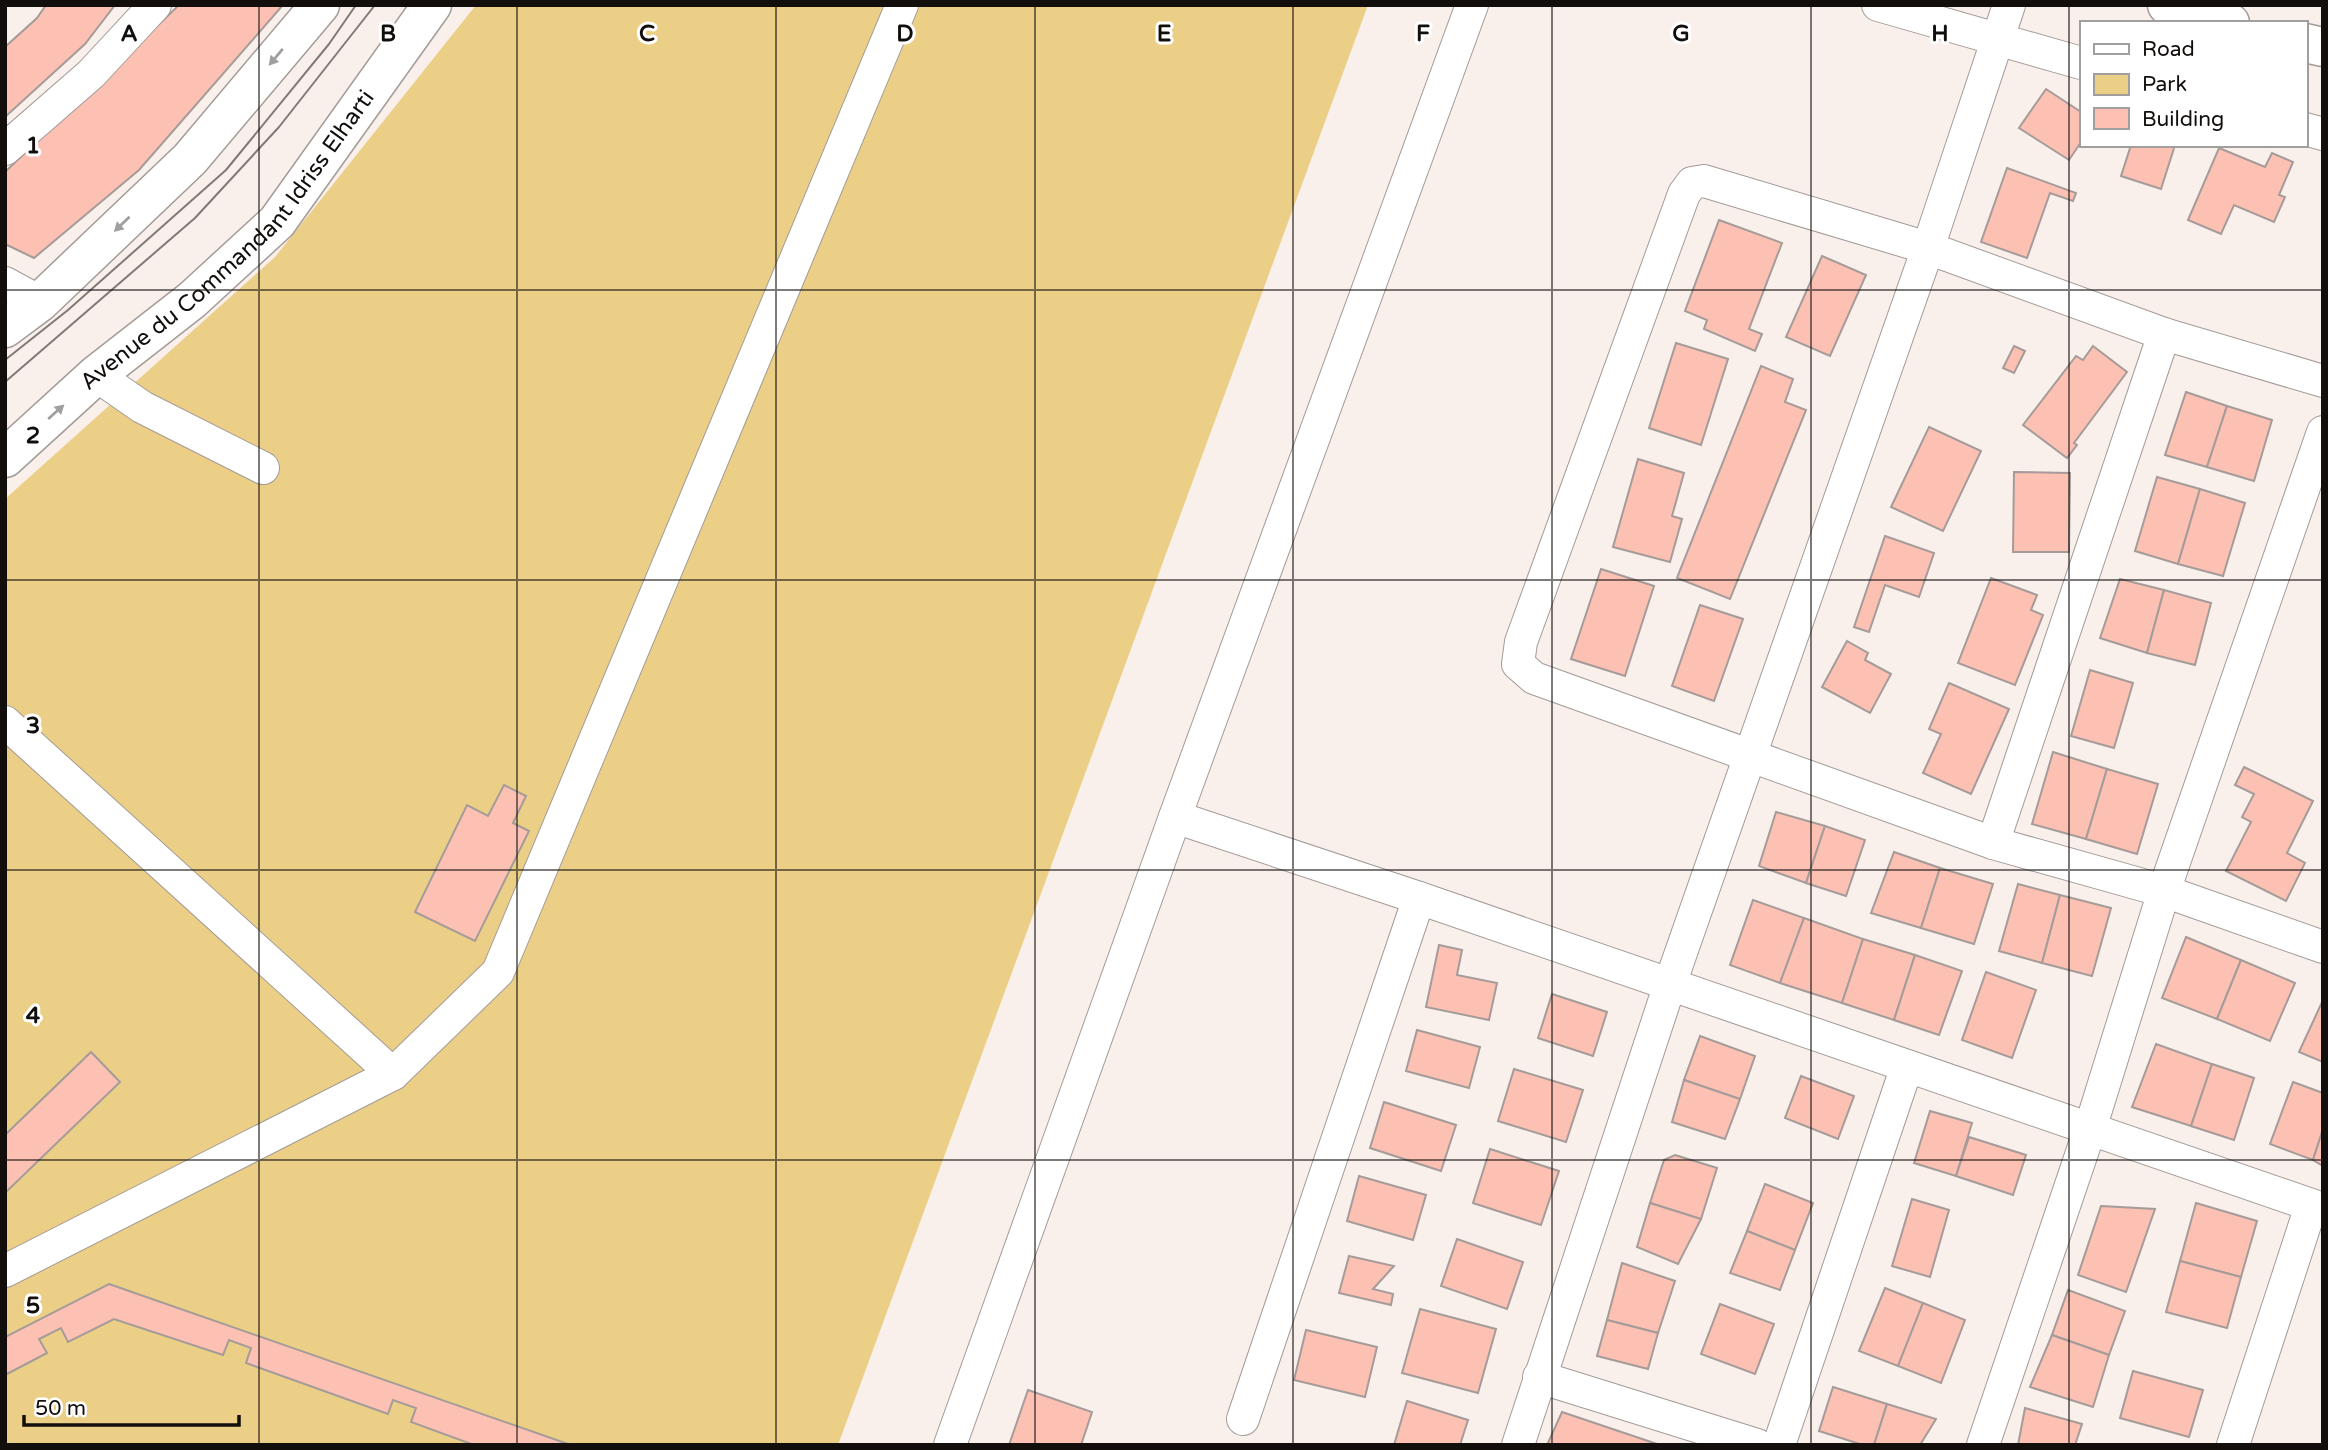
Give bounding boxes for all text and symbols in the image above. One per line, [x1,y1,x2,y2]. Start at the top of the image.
text: A [120,20,138,48]
text: B [380,20,396,48]
text: C [639,20,655,48]
text: D [896,20,914,48]
text: E [1157,20,1171,48]
text: F [1416,20,1430,48]
text: G [1672,20,1690,48]
text: H [1931,20,1949,48]
legend [2080,21,2307,147]
text: Road [2142,37,2195,62]
one-way arrow [269,49,284,66]
text: Park [2142,72,2187,97]
street label: Avenue du Commandant Idriss Elharti [75,85,381,396]
text: Building [2142,107,2224,132]
text: 1 [26,132,40,160]
one-way arrow [113,216,130,233]
one-way arrow [47,404,64,420]
text: 2 [26,422,40,450]
text: 3 [26,712,40,740]
text: 4 [26,1002,41,1030]
text: 5 [26,1292,40,1320]
scale bar [24,1384,240,1428]
text: 50 m [35,1396,86,1421]

